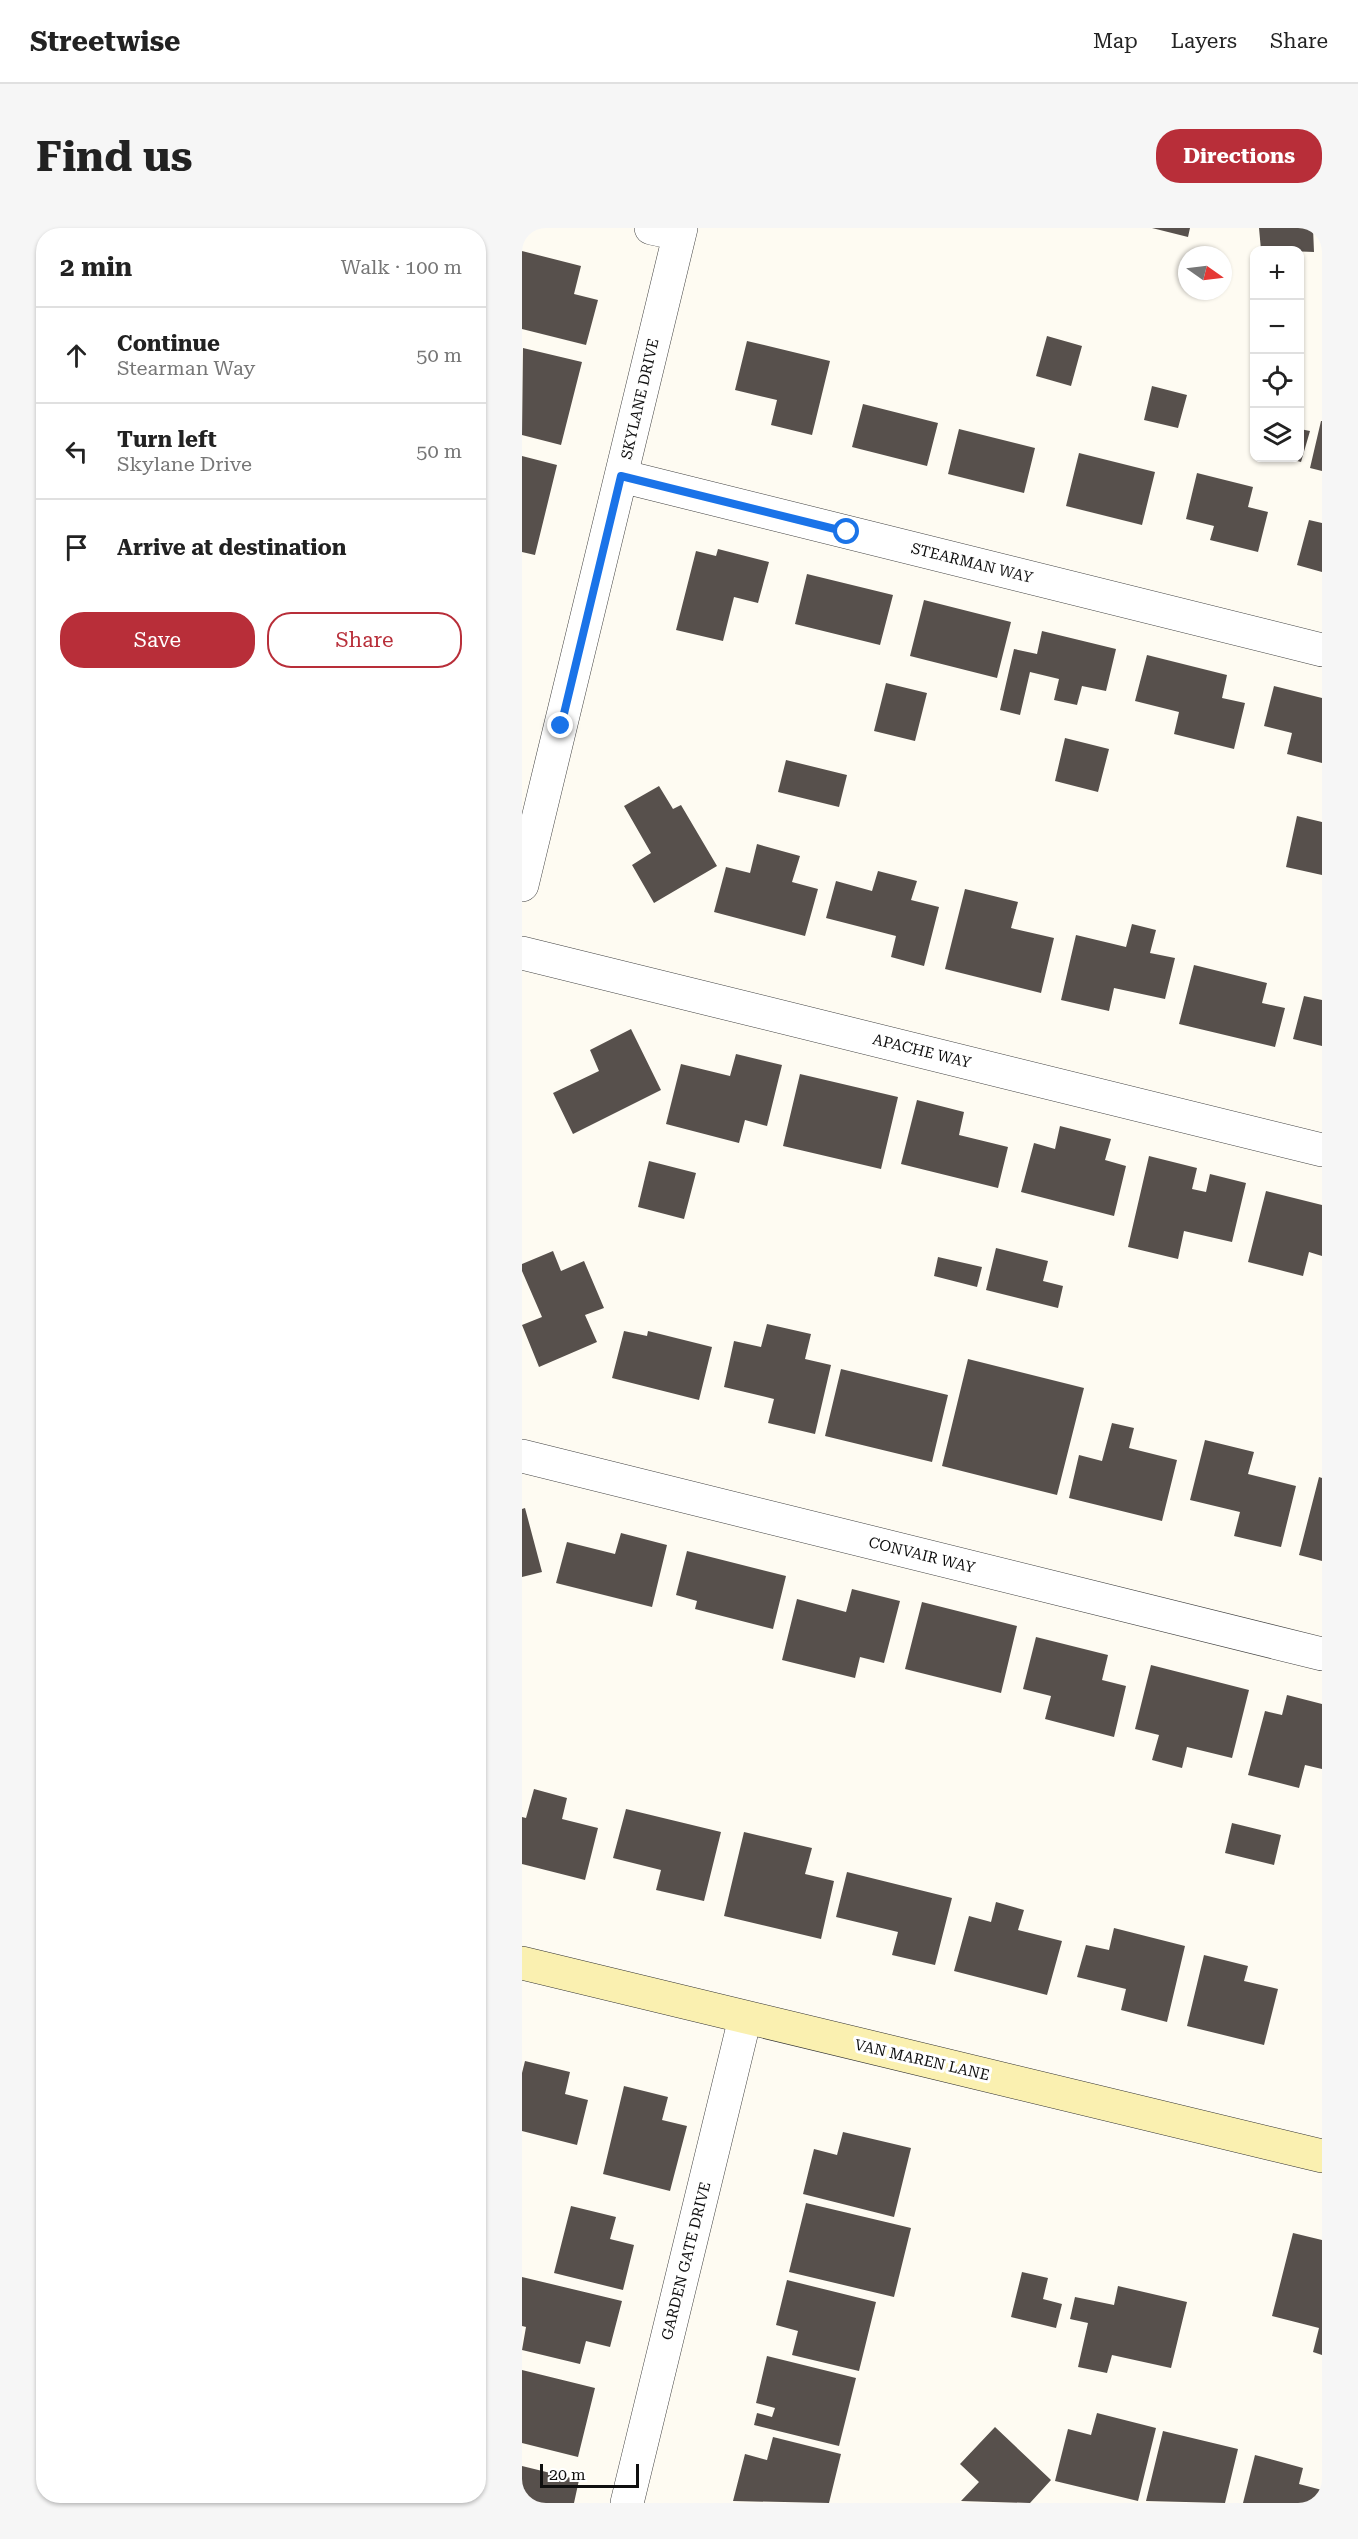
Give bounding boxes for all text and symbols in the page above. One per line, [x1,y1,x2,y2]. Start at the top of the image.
text: Streetwise [30,25,181,58]
text: Map [1093,29,1138,53]
text: Layers [1171,29,1237,53]
text: Share [1270,29,1328,53]
button: Directions [1156,129,1322,183]
text: Find us [36,132,193,181]
north arrow [1178,246,1232,300]
map controls [1250,246,1304,462]
button: + [1250,246,1304,300]
text: 2 min [60,252,132,282]
text: Walk · 100 m [341,255,462,279]
button: − [1250,300,1304,354]
text: Continue [117,331,220,356]
street label: SKYLANE DRIVE [617,337,663,461]
icon: ahead [60,339,93,372]
text: 50 m [416,343,462,367]
button: locate [1250,354,1304,408]
text: Stearman Way [117,356,255,380]
button: layers [1250,408,1304,462]
text: Turn left [117,427,217,452]
icon: left [60,435,93,468]
text: 50 m [416,439,462,463]
text: Skylane Drive [117,452,252,476]
route start [833,518,859,544]
icon: arrive [60,531,93,564]
text: Arrive at destination [117,535,346,560]
street label: STEARMAN WAY [909,539,1035,587]
button: Save [60,612,255,668]
button: Share [267,612,462,668]
route end [547,712,573,738]
street label: APACHE WAY [871,1030,974,1072]
street label: CONVAIR WAY [867,1533,978,1577]
street label: VAN MAREN LANE [853,2036,991,2084]
street label: GARDEN GATE DRIVE [658,2180,714,2342]
scale bar [540,2461,639,2488]
text: 20 m [549,2465,586,2484]

